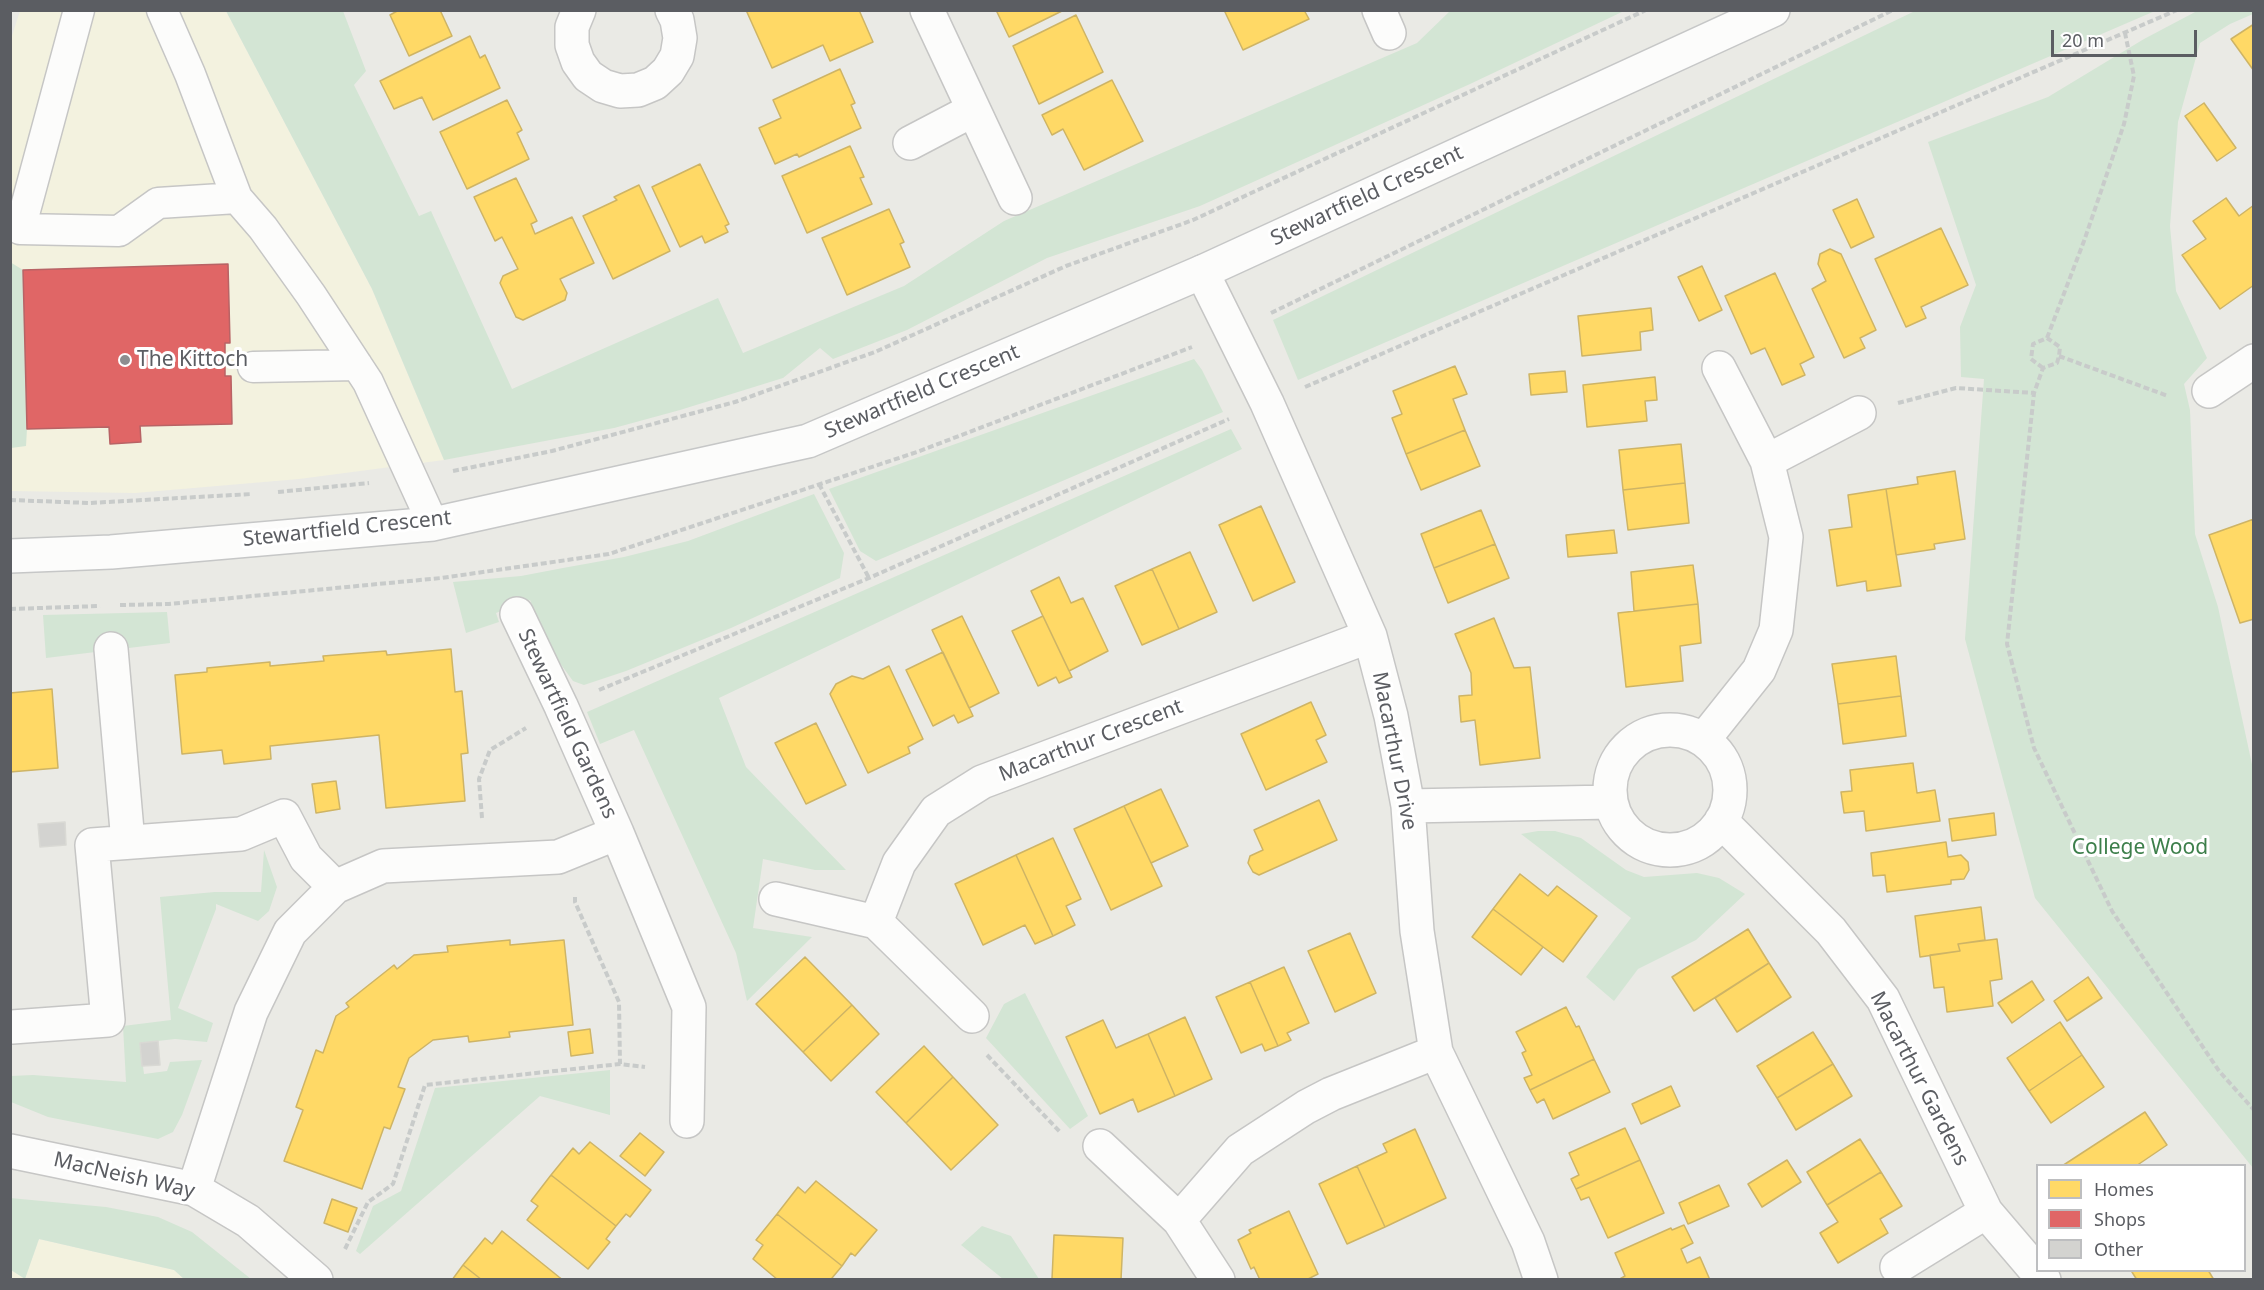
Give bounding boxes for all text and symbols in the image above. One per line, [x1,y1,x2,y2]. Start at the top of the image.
scale bar [2054,18,2200,56]
text: 20 m [2062,28,2104,52]
street label: Stewartfield Crescent [1267,140,1467,252]
street label: Stewartfield Crescent [821,340,1023,444]
place label: The Kittoch [137,347,248,373]
marker: The Kittoch [118,353,132,367]
street label: Stewartfield Crescent [242,506,452,552]
street label: Stewartfield Gardens [512,625,622,823]
street label: Macarthur Drive [1366,670,1422,832]
street label: Macarthur Crescent [995,694,1187,788]
park label: College Wood [2072,835,2208,861]
street label: Macarthur Gardens [1864,988,1974,1170]
street label: MacNeish Way [51,1148,197,1204]
legend [2036,1164,2246,1272]
text: Homes [2094,1177,2154,1201]
text: Shops [2094,1207,2146,1231]
text: Other [2094,1237,2143,1261]

